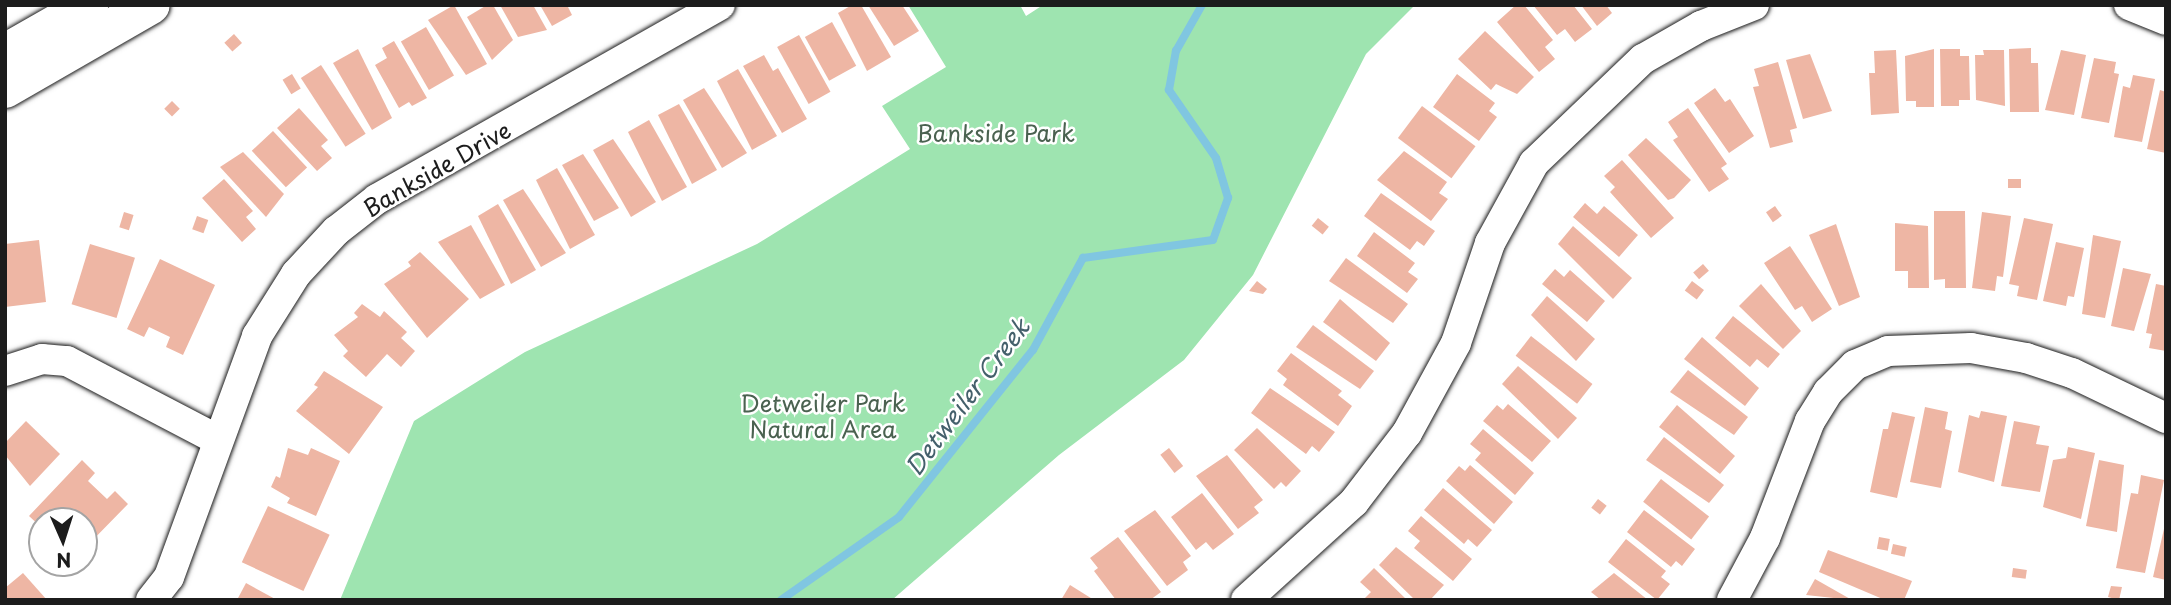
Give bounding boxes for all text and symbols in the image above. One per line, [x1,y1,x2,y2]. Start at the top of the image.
street label: Bankside Drive [358,116,516,222]
park label: Bankside Park [917,119,1075,147]
water label: Detweiler Creek [898,312,1036,482]
park label: Detweiler Park Natural Area [739,389,907,443]
north arrow [28,507,98,577]
text: N [56,547,72,575]

